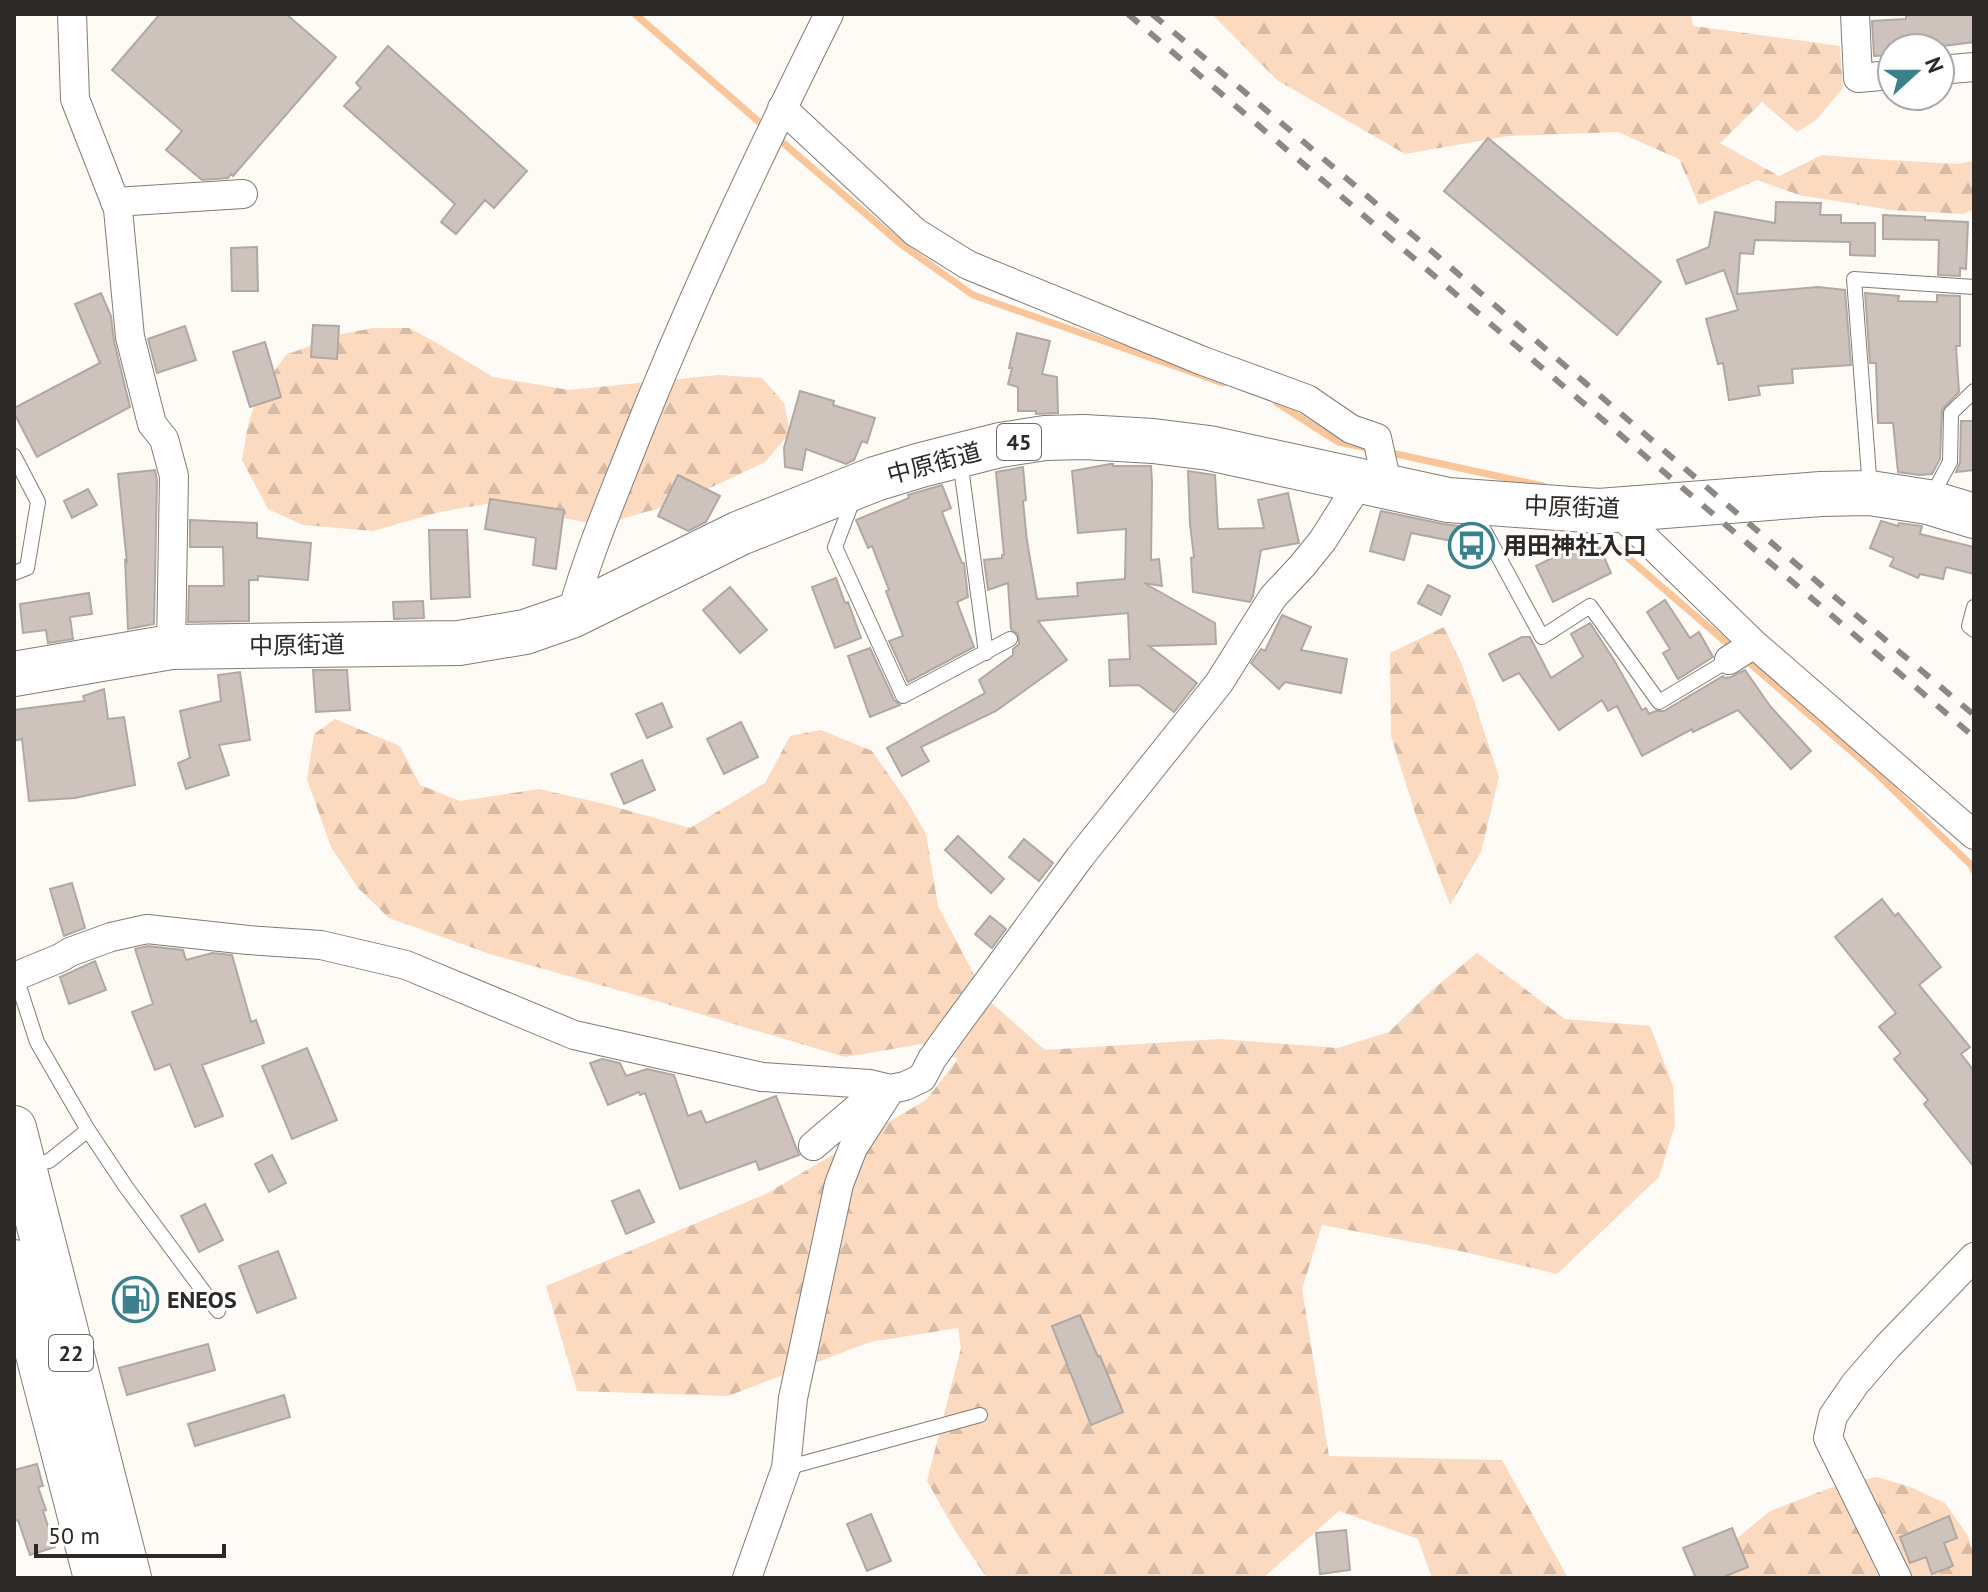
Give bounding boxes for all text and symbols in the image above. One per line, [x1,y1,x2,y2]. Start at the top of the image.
north arrow [1876,32,1956,112]
text: N [1919,53,1950,77]
road number: 45 [997,424,1041,460]
street label: 中原街道 [884,436,984,490]
street label: 中原街道 [1523,490,1621,524]
bus stop icon: 用田神社入口 [1448,521,1496,569]
place label: 用田神社入口 [1503,530,1647,561]
street label: 中原街道 [249,629,345,661]
fuel station icon: ENEOS [112,1275,160,1323]
place label: ENEOS [167,1284,237,1315]
road number: 22 [49,1335,93,1371]
scale bar [36,1508,224,1558]
text: 50 m [48,1520,100,1551]

